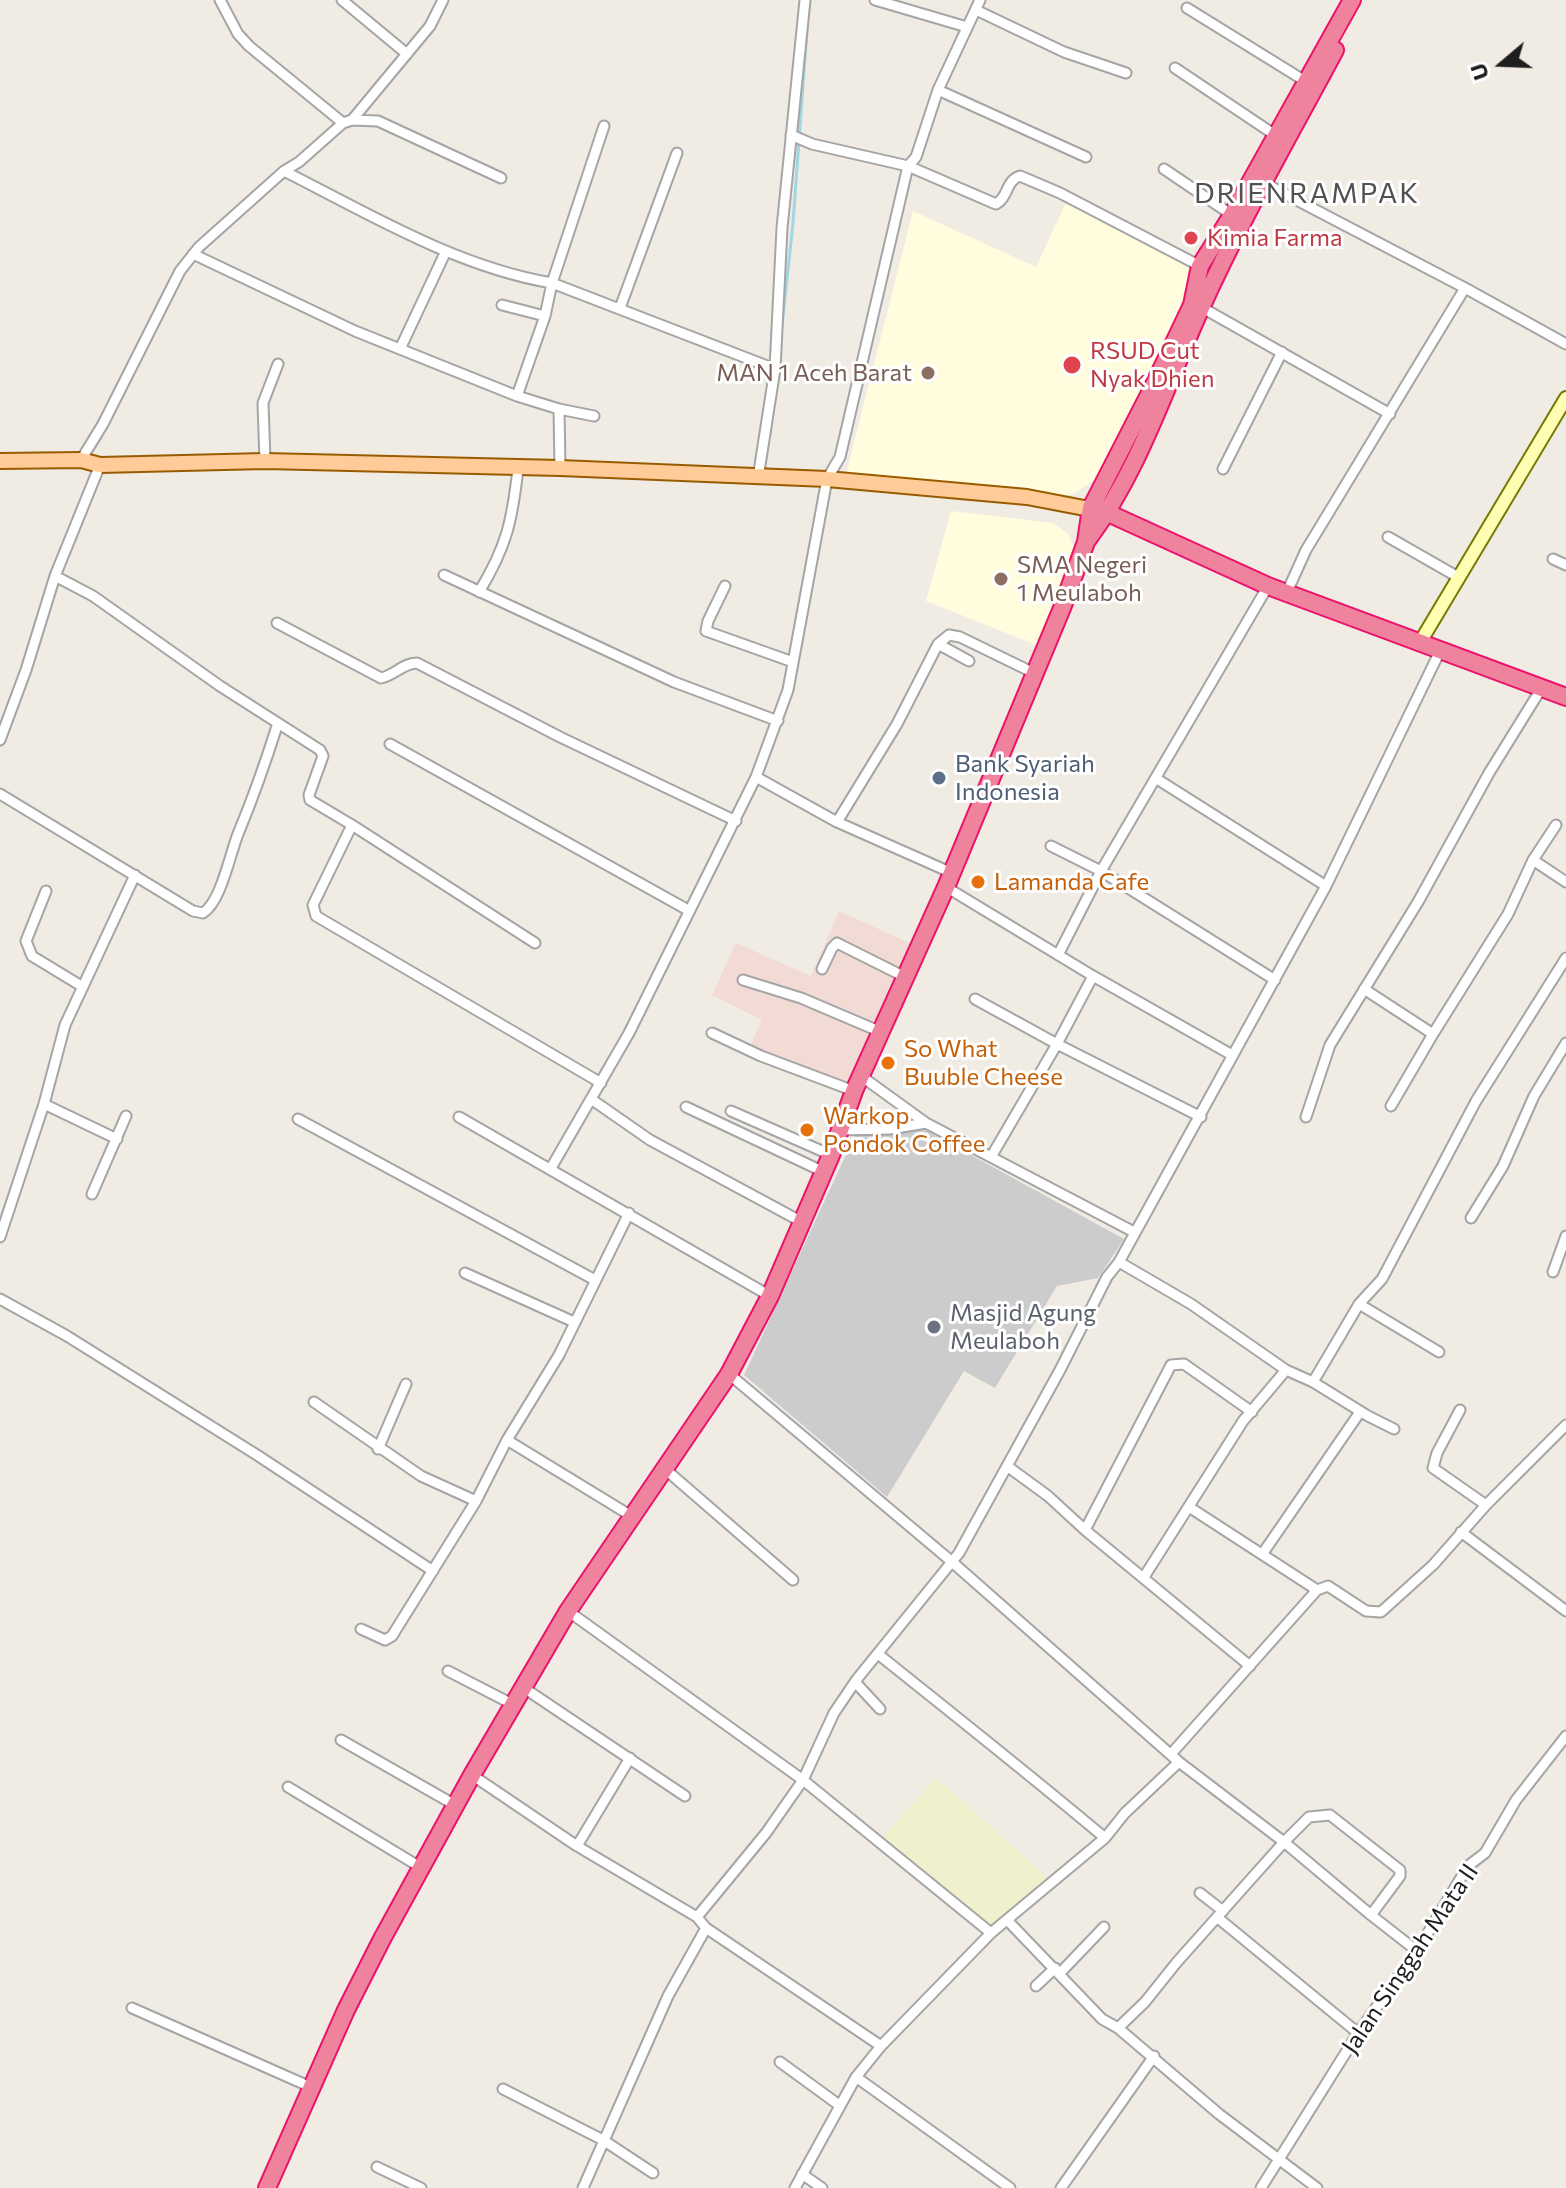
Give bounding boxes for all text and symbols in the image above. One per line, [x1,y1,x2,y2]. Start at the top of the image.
north arrow [1462,24,1542,104]
text: U [1463,60,1494,84]
district label: DRIENRAMPAK [1194,177,1420,211]
place label: Kimia Farma [1207,224,1342,252]
marker: Kimia Farma [1182,229,1200,247]
place label: RSUD Cut Nyak Dhien [1090,337,1214,393]
marker: RSUD Cut Nyak Dhien [1061,354,1083,376]
place label: MAN 1 Aceh Barat [716,359,912,387]
marker: MAN 1 Aceh Barat [919,364,937,382]
place label: SMA Negeri 1 Meulaboh [1017,551,1147,607]
marker: SMA Negeri 1 Meulaboh [992,570,1010,588]
place label: Bank Syariah Indonesia [955,750,1095,806]
marker: Bank Syariah Indonesia [930,769,948,787]
place label: Lamanda Cafe [994,868,1149,896]
marker: Lamanda Cafe [969,873,987,891]
place label: So What Buuble Cheese [904,1035,1063,1091]
marker: So What Buuble Cheese [879,1054,897,1072]
place label: Warkop Pondok Coffee [823,1102,985,1158]
marker: Warkop Pondok Coffee [798,1121,816,1139]
place label: Masjid Agung Meulaboh [950,1299,1096,1355]
marker: Masjid Agung Meulaboh [925,1318,943,1336]
street label: Jalan Singgah Mata II [1336,1859,1484,2059]

